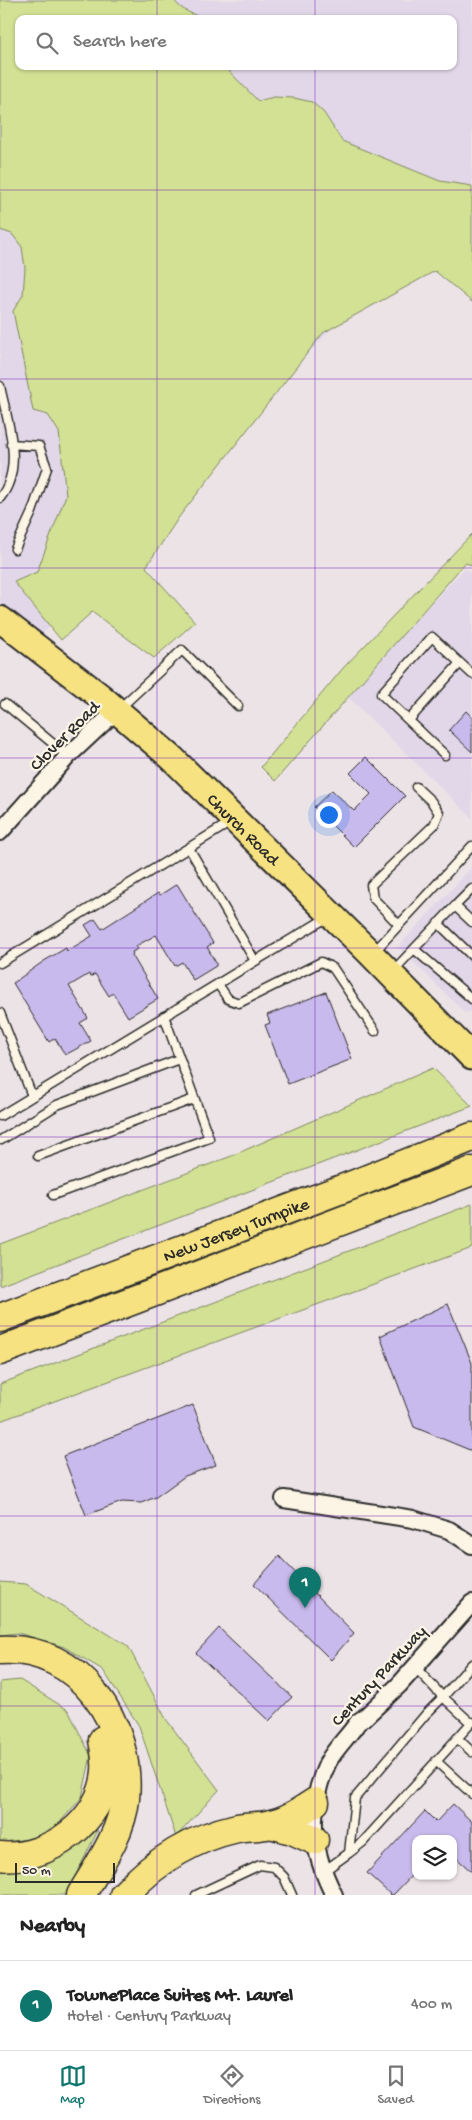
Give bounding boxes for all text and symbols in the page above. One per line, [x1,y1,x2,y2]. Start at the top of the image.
search box [15,15,457,70]
icon: search [33,29,61,57]
text: Search here [73,31,167,54]
street label: Clover Road [26,696,106,776]
street label: Church Road [201,790,284,872]
your location [316,802,342,828]
street label: New Jersey Turnpike [161,1194,313,1268]
pin: 1 [289,1567,321,1608]
street label: Century Parkway [328,1622,432,1731]
map controls [412,1835,457,1880]
button: layers [412,1835,457,1880]
scale bar [15,1860,115,1883]
text: 50 m [22,1863,51,1880]
text: Nearby [20,1915,85,1940]
text: TownePlace Suites Mt. Laurel [67,1985,293,2008]
text: 1 [33,1996,39,2015]
text: 400 m [411,1996,452,2015]
text: Hotel · Century Parkway [67,2008,231,2027]
tab: Map [59,2062,87,2109]
tab: Directions [204,2062,261,2109]
tab: Saved [378,2062,413,2109]

